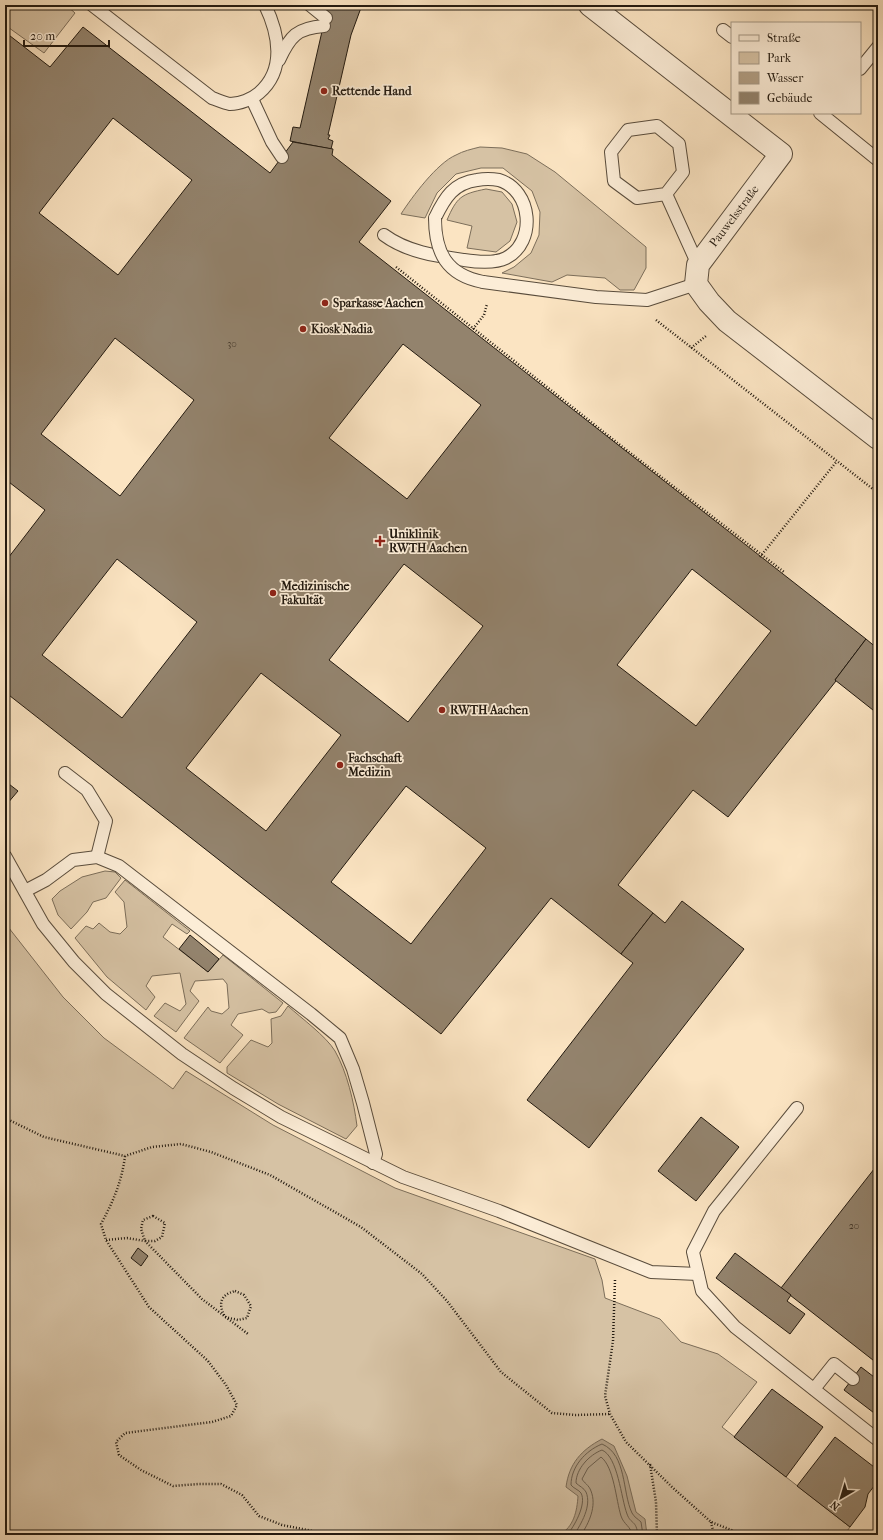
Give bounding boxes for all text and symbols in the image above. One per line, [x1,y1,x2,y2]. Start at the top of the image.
scale bar [24,22,109,48]
legend [731,22,861,114]
text: 20 m [30,29,55,43]
text: Straße [767,31,801,45]
text: Park [767,51,792,65]
text: Wasser [766,71,804,85]
place label: Rettende Hand [332,84,412,98]
marker: Rettende Hand [319,86,329,96]
text: Gebäude [767,91,812,105]
street label: Pauwelsstraße [706,182,762,250]
place label: Sparkasse Aachen [333,296,425,311]
marker: Sparkasse Aachen [320,298,330,308]
place label: Kiosk Nadia [311,322,373,336]
marker: Kiosk Nadia [298,324,308,334]
house number: 30 [227,338,237,350]
place label: Uniklinik RWTH Aachen [388,527,468,555]
marker: Uniklinik RWTH Aachen [374,535,386,547]
place label: Medizinische Fakultät [280,579,350,607]
marker: Medizinische Fakultät [268,588,278,598]
place label: RWTH Aachen [450,703,529,717]
marker: RWTH Aachen [437,705,447,715]
place label: Fachschaft Medizin [347,751,403,779]
marker: Fachschaft Medizin [335,760,345,770]
house number: 20 [849,1220,859,1232]
north arrow [821,1478,861,1518]
text: N [827,1497,842,1513]

